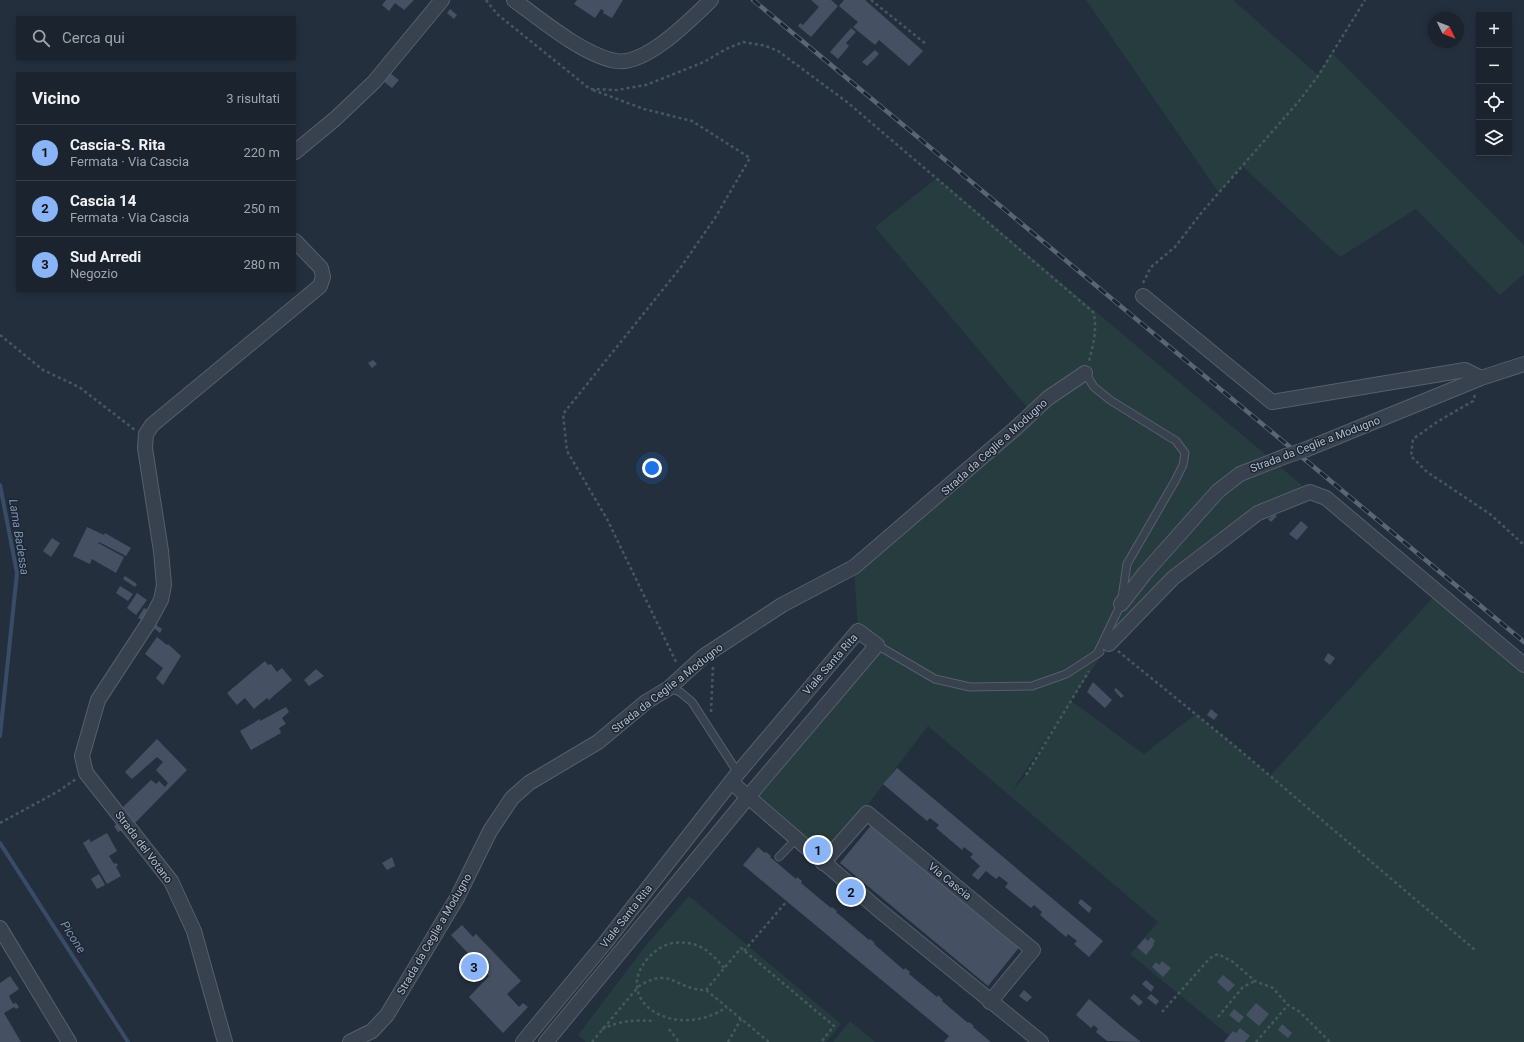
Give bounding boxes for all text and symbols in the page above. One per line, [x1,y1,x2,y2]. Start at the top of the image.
north arrow [1428,12,1464,48]
map controls [1476,12,1512,156]
button: + [1476,12,1512,48]
search box [16,16,296,60]
icon: search [30,27,52,49]
text: Cerca qui [62,29,125,47]
button: − [1476,48,1512,84]
button: locate [1476,84,1512,120]
text: Vicino [32,88,80,108]
text: 3 risultati [226,91,280,106]
button: layers [1476,120,1512,156]
text: Cascia-S. Rita [70,136,165,154]
text: 1 [41,145,49,160]
text: 220 m [243,145,280,160]
text: Fermata · Via Cascia [70,154,189,169]
text: Cascia 14 [70,192,136,210]
text: 2 [41,201,49,216]
text: 250 m [243,201,280,216]
text: Fermata · Via Cascia [70,210,189,225]
text: Sud Arredi [70,248,141,266]
text: 3 [41,257,49,272]
text: 280 m [243,257,280,272]
text: Negozio [70,266,118,281]
street label: Strada da Ceglie a Modugno [939,396,1050,498]
street label: Strada da Ceglie a Modugno [1248,414,1382,475]
your location [642,458,662,478]
water label: Lama Badessa [6,498,32,576]
street label: Viale Santa Rita [800,631,860,698]
street label: Strada da Ceglie a Modugno [609,641,726,736]
street label: Strada del Votano [112,809,175,886]
pin: 1 [805,835,831,865]
street label: Via Cascia [926,860,974,903]
street label: Strada da Ceglie a Modugno [394,871,475,997]
pin: 2 [838,877,864,907]
street label: Viale Santa Rita [598,882,655,951]
water label: Picone [57,918,89,956]
pin: 3 [461,952,487,982]

